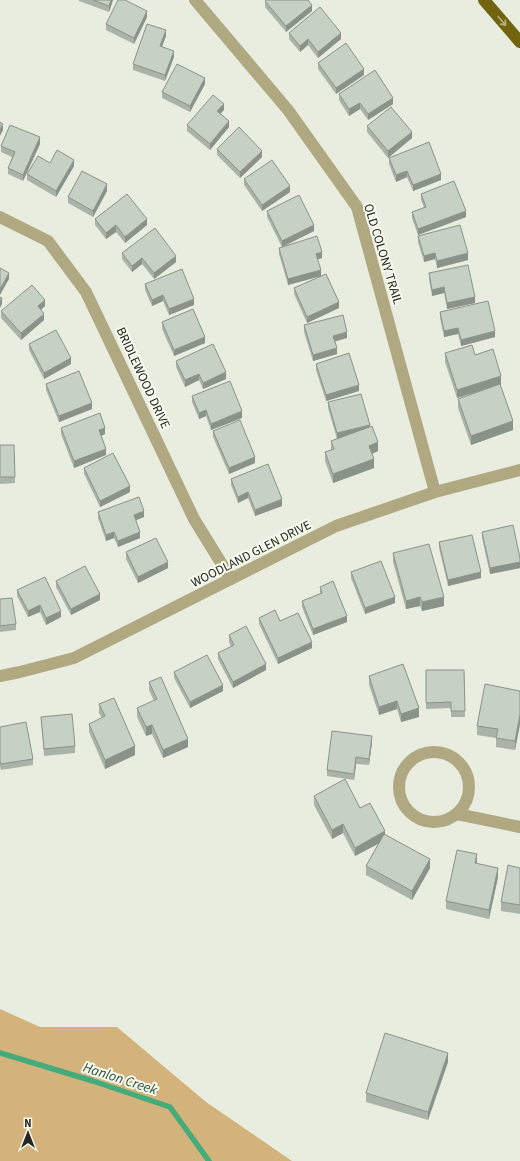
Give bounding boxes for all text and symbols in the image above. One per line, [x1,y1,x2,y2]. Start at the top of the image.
one-way arrow [497,16,506,26]
street label: OLD COLONY TRAIL [359,202,407,306]
street label: BRIDLEWOOD DRIVE [112,324,174,432]
street label: WOODLAND GLEN DRIVE [188,516,314,592]
water label: Hanlon Creek [80,1058,160,1100]
north arrow [8,1113,48,1153]
text: N [24,1116,32,1131]

